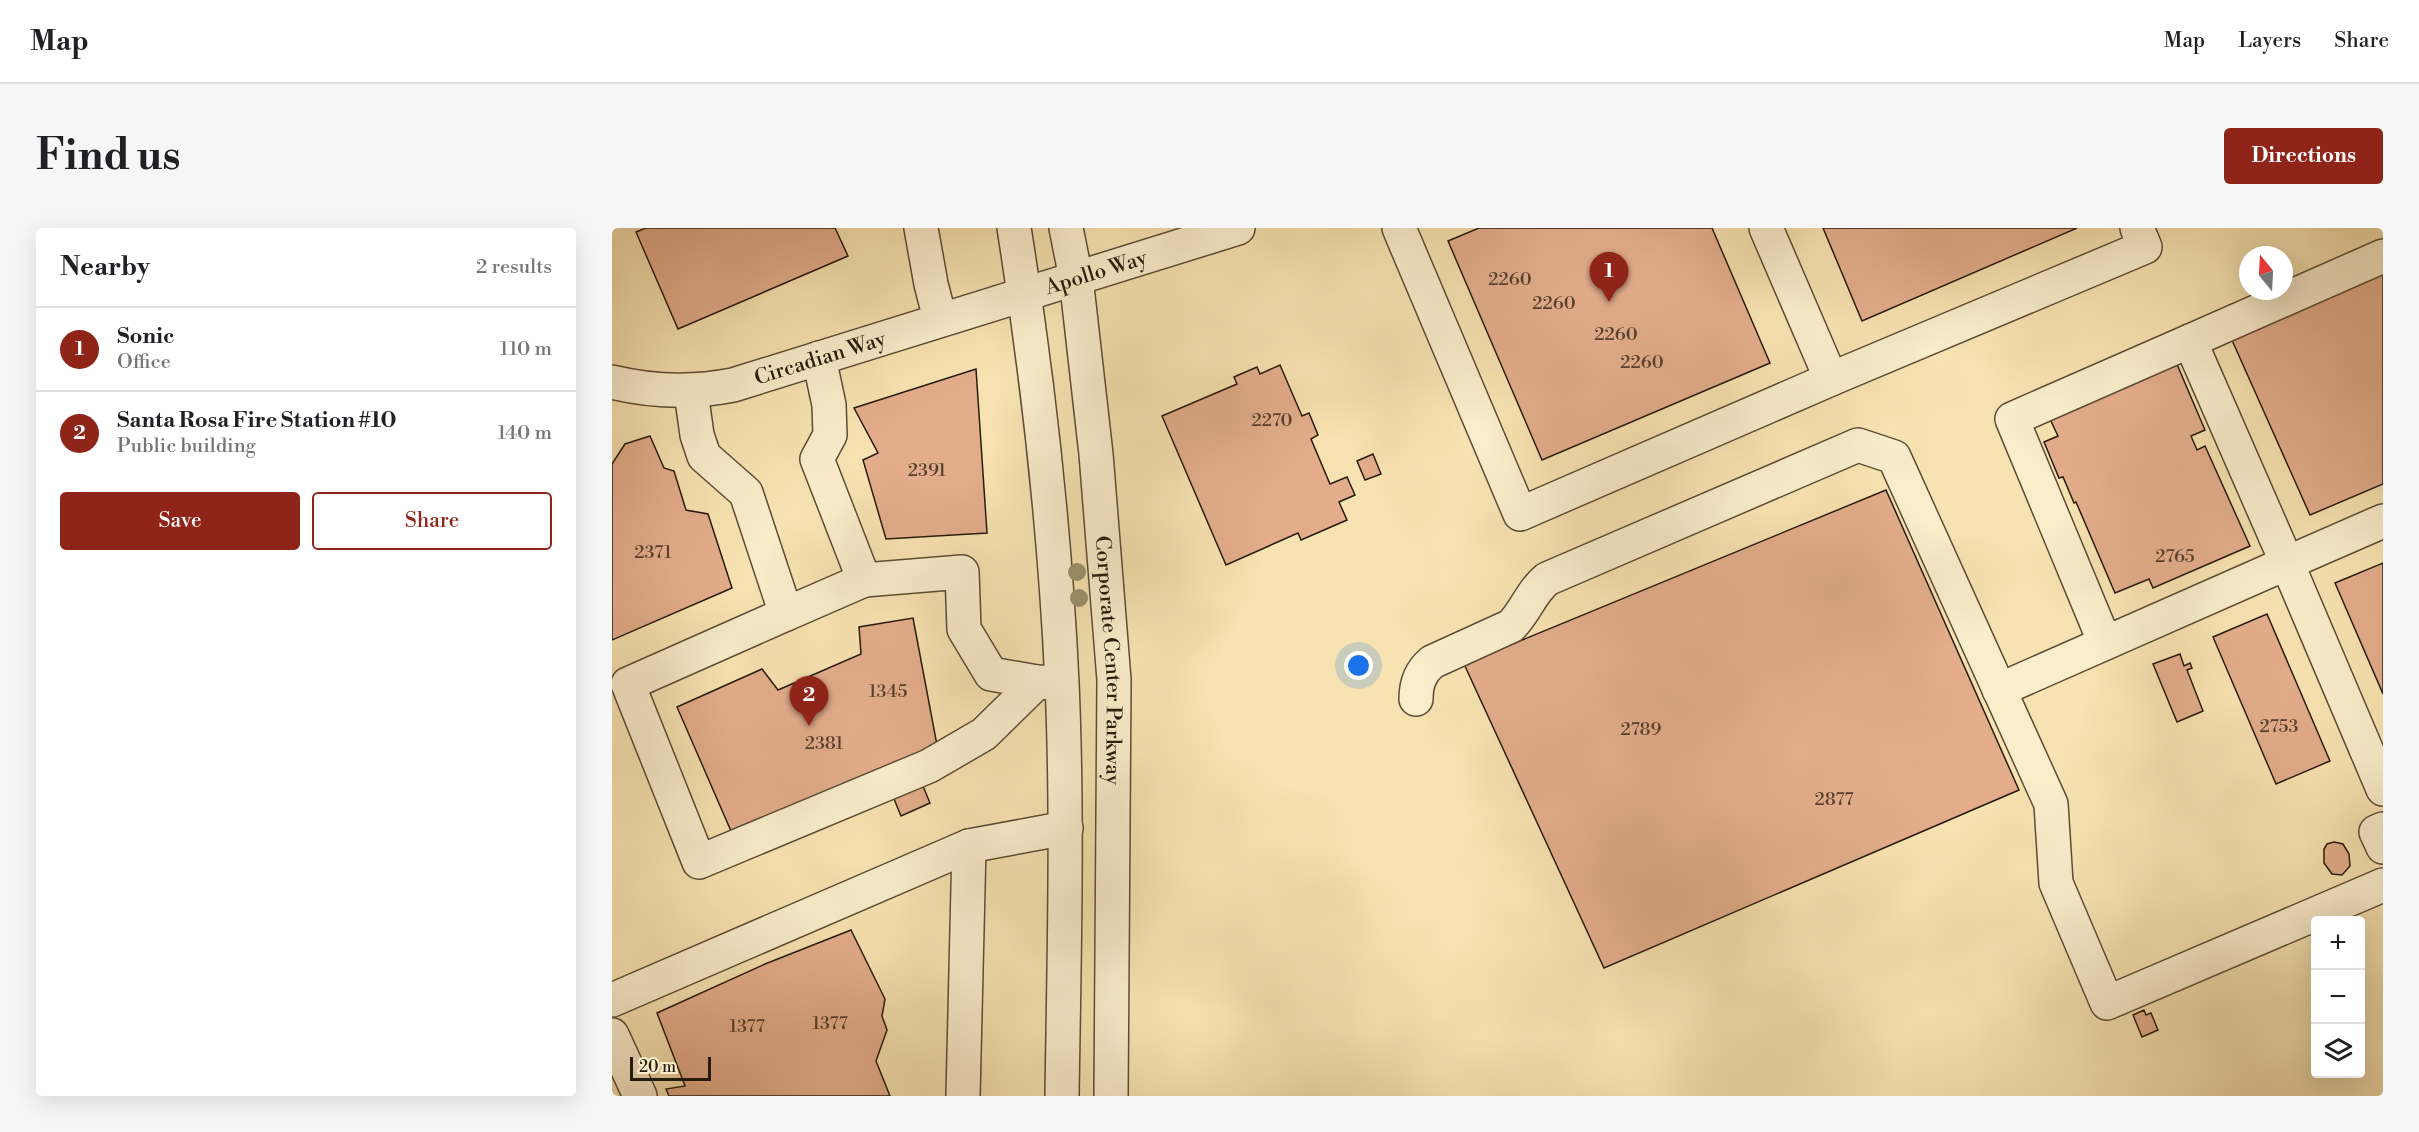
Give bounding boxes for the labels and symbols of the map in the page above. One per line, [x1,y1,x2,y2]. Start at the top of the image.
street label: Apollo Way [1041,245,1151,301]
north arrow [2239,246,2293,300]
pin: 1 [1590,253,1628,302]
house number: 2260 [1488,268,1532,291]
house number: 2260 [1532,292,1576,315]
house number: 2260 [1594,323,1638,346]
street label: Circadian Way [751,326,890,392]
house number: 2260 [1620,351,1664,374]
house number: 2270 [1251,409,1293,432]
house number: 2391 [908,459,946,482]
street label: Corporate Center Parkway [1089,535,1126,786]
house number: 2371 [634,541,672,564]
house number: 2765 [2155,545,2195,568]
your location [1344,651,1373,680]
pin: 2 [790,676,828,726]
house number: 1345 [869,680,907,703]
house number: 2753 [2260,715,2298,738]
house number: 2789 [1621,718,1662,741]
house number: 2381 [805,732,844,755]
house number: 2877 [1814,788,1854,811]
house number: 1377 [812,1012,848,1035]
house number: 1377 [729,1015,765,1038]
scale bar [630,1054,711,1082]

